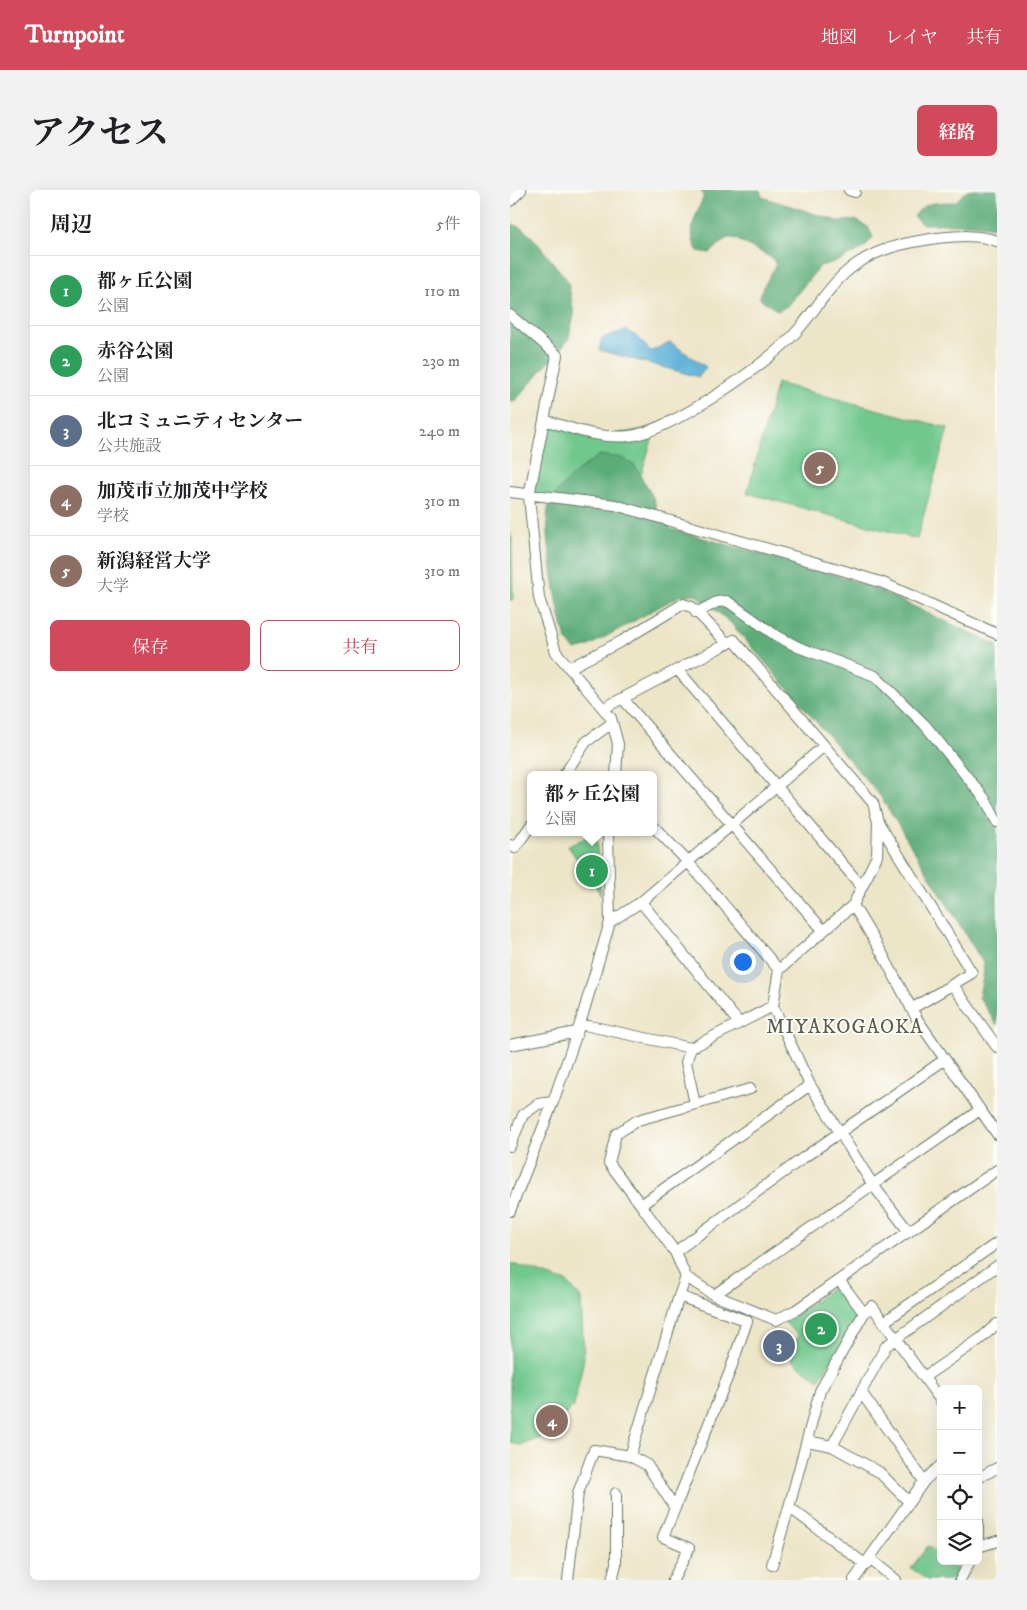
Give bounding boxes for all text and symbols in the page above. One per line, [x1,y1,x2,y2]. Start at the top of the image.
text: Turnpoint [25,20,124,50]
text: 地図 [821,27,857,49]
text: レイヤ [885,27,938,49]
text: 共有 [966,27,1002,49]
button: 経路 [917,105,997,156]
text: アクセス [30,112,169,156]
text: 周辺 [50,212,92,238]
text: 5件 [436,214,460,234]
text: 都ヶ丘公園 [97,270,192,293]
text: 1 [63,281,69,301]
text: 110 m [424,281,460,301]
text: 公園 [97,296,129,316]
text: 赤谷公園 [97,340,173,363]
text: 2 [62,351,70,371]
text: 230 m [422,351,460,371]
text: 公園 [97,366,129,386]
text: 北コミュニティセンター [97,410,303,433]
text: 3 [63,421,69,441]
text: 240 m [419,421,460,441]
text: 公共施設 [97,436,161,456]
pin: 5 [804,449,836,487]
text: 加茂市立加茂中学校 [97,480,268,503]
text: 4 [61,491,71,511]
text: 310 m [424,491,460,511]
text: 学校 [97,506,129,526]
text: 新潟経営大学 [97,550,211,573]
text: 5 [62,561,70,581]
text: 310 m [424,561,460,581]
text: 大学 [97,576,129,596]
button: 保存 [50,620,250,671]
button: 共有 [260,620,460,671]
popup [527,771,657,836]
text: 都ヶ丘公園 [544,783,640,806]
text: 公園 [544,809,577,829]
pin: 1 [576,852,608,890]
your location [730,949,756,975]
district label: MIYAKOGAOKA [766,1015,924,1040]
pin: 2 [805,1310,837,1348]
pin: 3 [763,1327,795,1365]
map controls [937,1385,982,1565]
button: + [937,1385,982,1430]
pin: 4 [536,1402,568,1440]
button: − [937,1430,982,1475]
button: locate [937,1475,982,1520]
button: layers [937,1520,982,1565]

